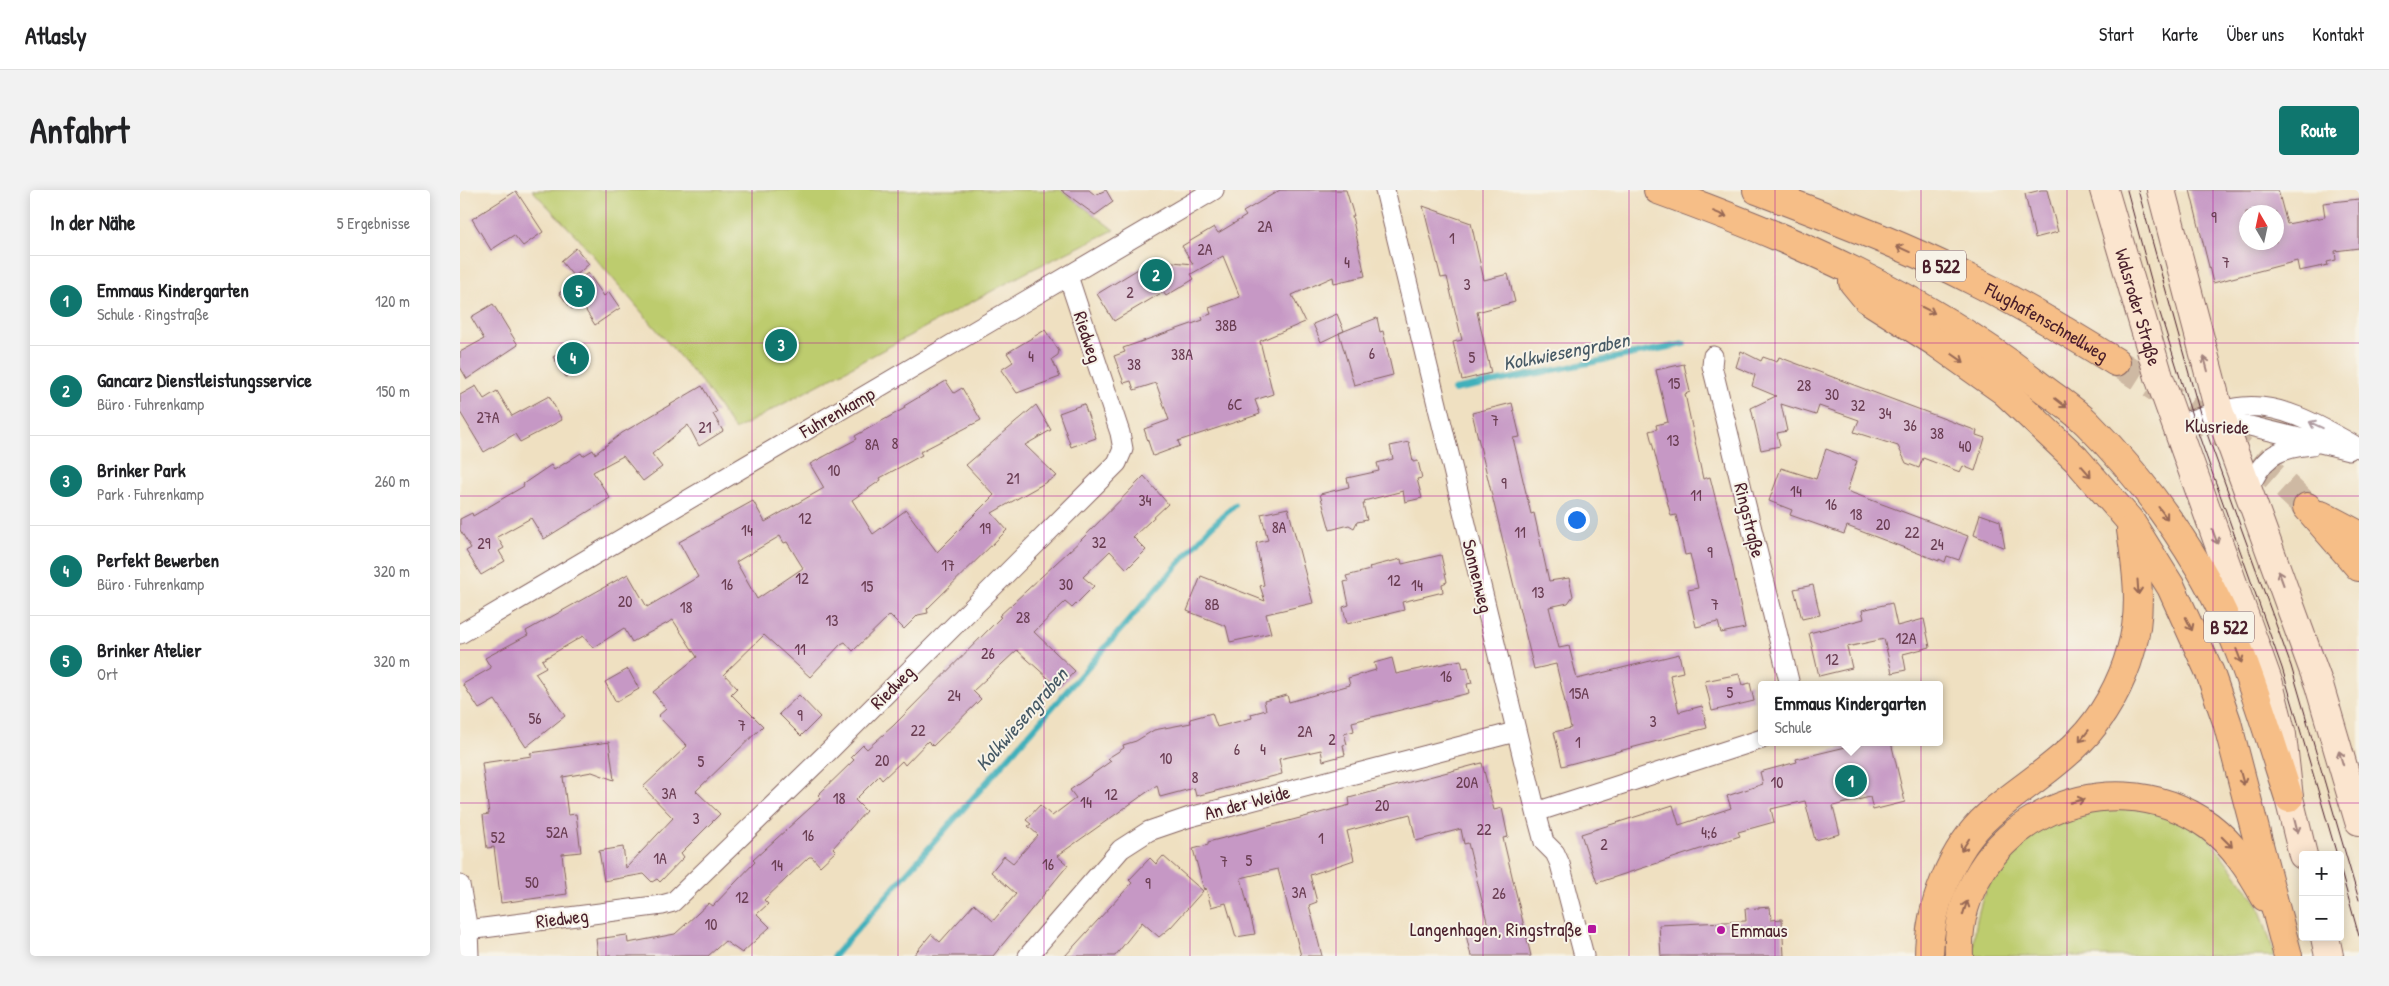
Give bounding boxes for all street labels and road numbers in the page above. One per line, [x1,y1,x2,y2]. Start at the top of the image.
street label: Walsroder Straße [2109,245,2168,369]
road number: B 522 [1916,250,1966,282]
street label: Flughafenschnellweg [1980,275,2114,367]
street label: Riedweg [1067,308,1109,366]
street label: Fuhrenkamp [794,380,879,444]
street label: Klusriede [2185,412,2250,440]
street label: Ringstraße [1728,480,1772,561]
street label: Sonnenweg [1456,537,1500,615]
road number: B 522 [2204,612,2254,642]
street label: Riedweg [864,659,920,715]
street label: An der Weide [1201,778,1293,826]
street label: Riedweg [534,902,590,934]

